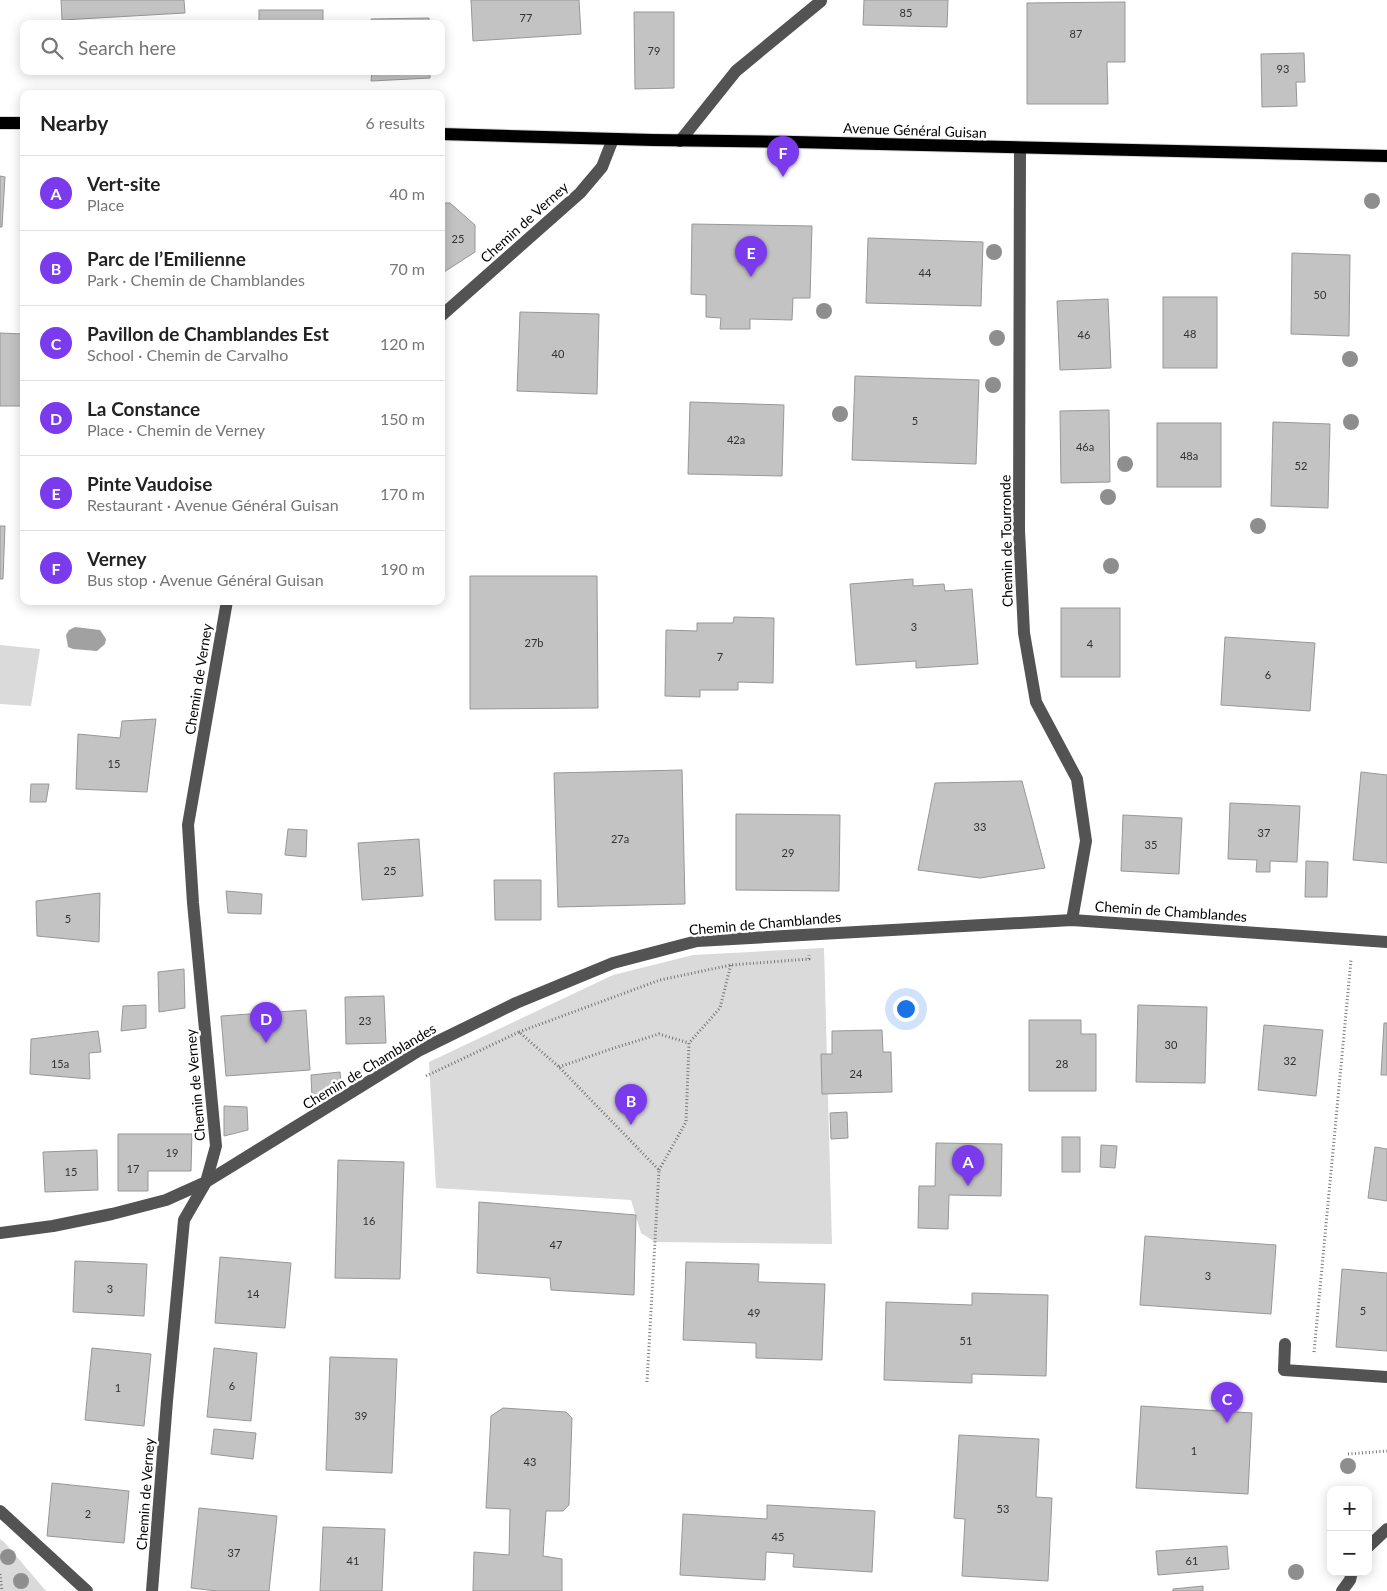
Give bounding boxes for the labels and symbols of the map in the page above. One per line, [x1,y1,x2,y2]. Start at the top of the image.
house number: 85 [900,6,912,19]
house number: 77 [520,11,532,24]
house number: 87 [1070,27,1082,40]
house number: 79 [648,44,660,57]
house number: 93 [1277,62,1289,75]
street label: Avenue Général Guisan [843,119,987,141]
pin: F [767,136,799,177]
street label: Chemin de Verney [477,178,572,266]
house number: 25 [452,232,464,245]
pin: E [735,236,767,277]
house number: 44 [919,266,932,279]
house number: 50 [1314,288,1327,301]
house number: 48 [1184,327,1196,340]
house number: 46 [1078,328,1090,341]
house number: 40 [552,347,565,360]
house number: 5 [912,414,918,427]
house number: 42a [727,433,745,446]
house number: 46a [1076,440,1094,453]
house number: 48a [1180,449,1198,462]
house number: 52 [1295,459,1307,472]
street label: Chemin de Tourronde [996,475,1016,607]
house number: 3 [911,620,917,633]
street label: Chemin de Verney [181,621,215,736]
house number: 27b [525,636,543,649]
house number: 4 [1087,637,1094,650]
house number: 7 [717,650,723,663]
house number: 6 [1265,668,1271,681]
house number: 15 [108,757,120,770]
house number: 33 [974,820,986,833]
house number: 37 [1258,826,1270,839]
house number: 27a [611,832,629,845]
house number: 35 [1145,838,1157,851]
house number: 29 [782,846,794,859]
house number: 25 [384,864,396,877]
street label: Chemin de Chamblandes [1094,897,1248,925]
street label: Chemin de Chamblandes [688,908,842,938]
house number: 5 [65,912,71,925]
your location [893,996,919,1022]
pin: D [250,1002,282,1043]
house number: 23 [359,1014,371,1027]
street label: Chemin de Chamblandes [299,1019,439,1113]
street label: Chemin de Verney [182,1028,208,1142]
house number: 30 [1165,1038,1178,1051]
house number: 32 [1284,1054,1296,1067]
house number: 15a [51,1057,69,1070]
house number: 28 [1056,1057,1068,1070]
house number: 24 [850,1067,863,1080]
pin: B [615,1084,647,1125]
pin: A [952,1145,984,1186]
house number: 19 [166,1146,178,1159]
house number: 17 [127,1162,139,1175]
house number: 15 [65,1165,77,1178]
house number: 16 [363,1214,375,1227]
house number: 47 [550,1238,562,1251]
house number: 3 [1205,1269,1211,1282]
house number: 3 [107,1282,113,1295]
house number: 14 [247,1287,260,1300]
house number: 5 [1360,1304,1366,1317]
house number: 49 [748,1306,760,1319]
house number: 51 [960,1334,972,1347]
house number: 6 [229,1379,235,1392]
house number: 1 [115,1381,121,1394]
pin: C [1211,1382,1243,1423]
house number: 39 [355,1409,367,1422]
street label: Chemin de Verney [133,1437,157,1551]
house number: 1 [1191,1444,1197,1457]
house number: 43 [524,1455,536,1468]
house number: 53 [997,1502,1009,1515]
house number: 2 [85,1507,91,1520]
house number: 45 [772,1530,784,1543]
house number: 37 [228,1546,240,1559]
house number: 41 [347,1554,359,1567]
house number: 61 [1186,1554,1198,1567]

